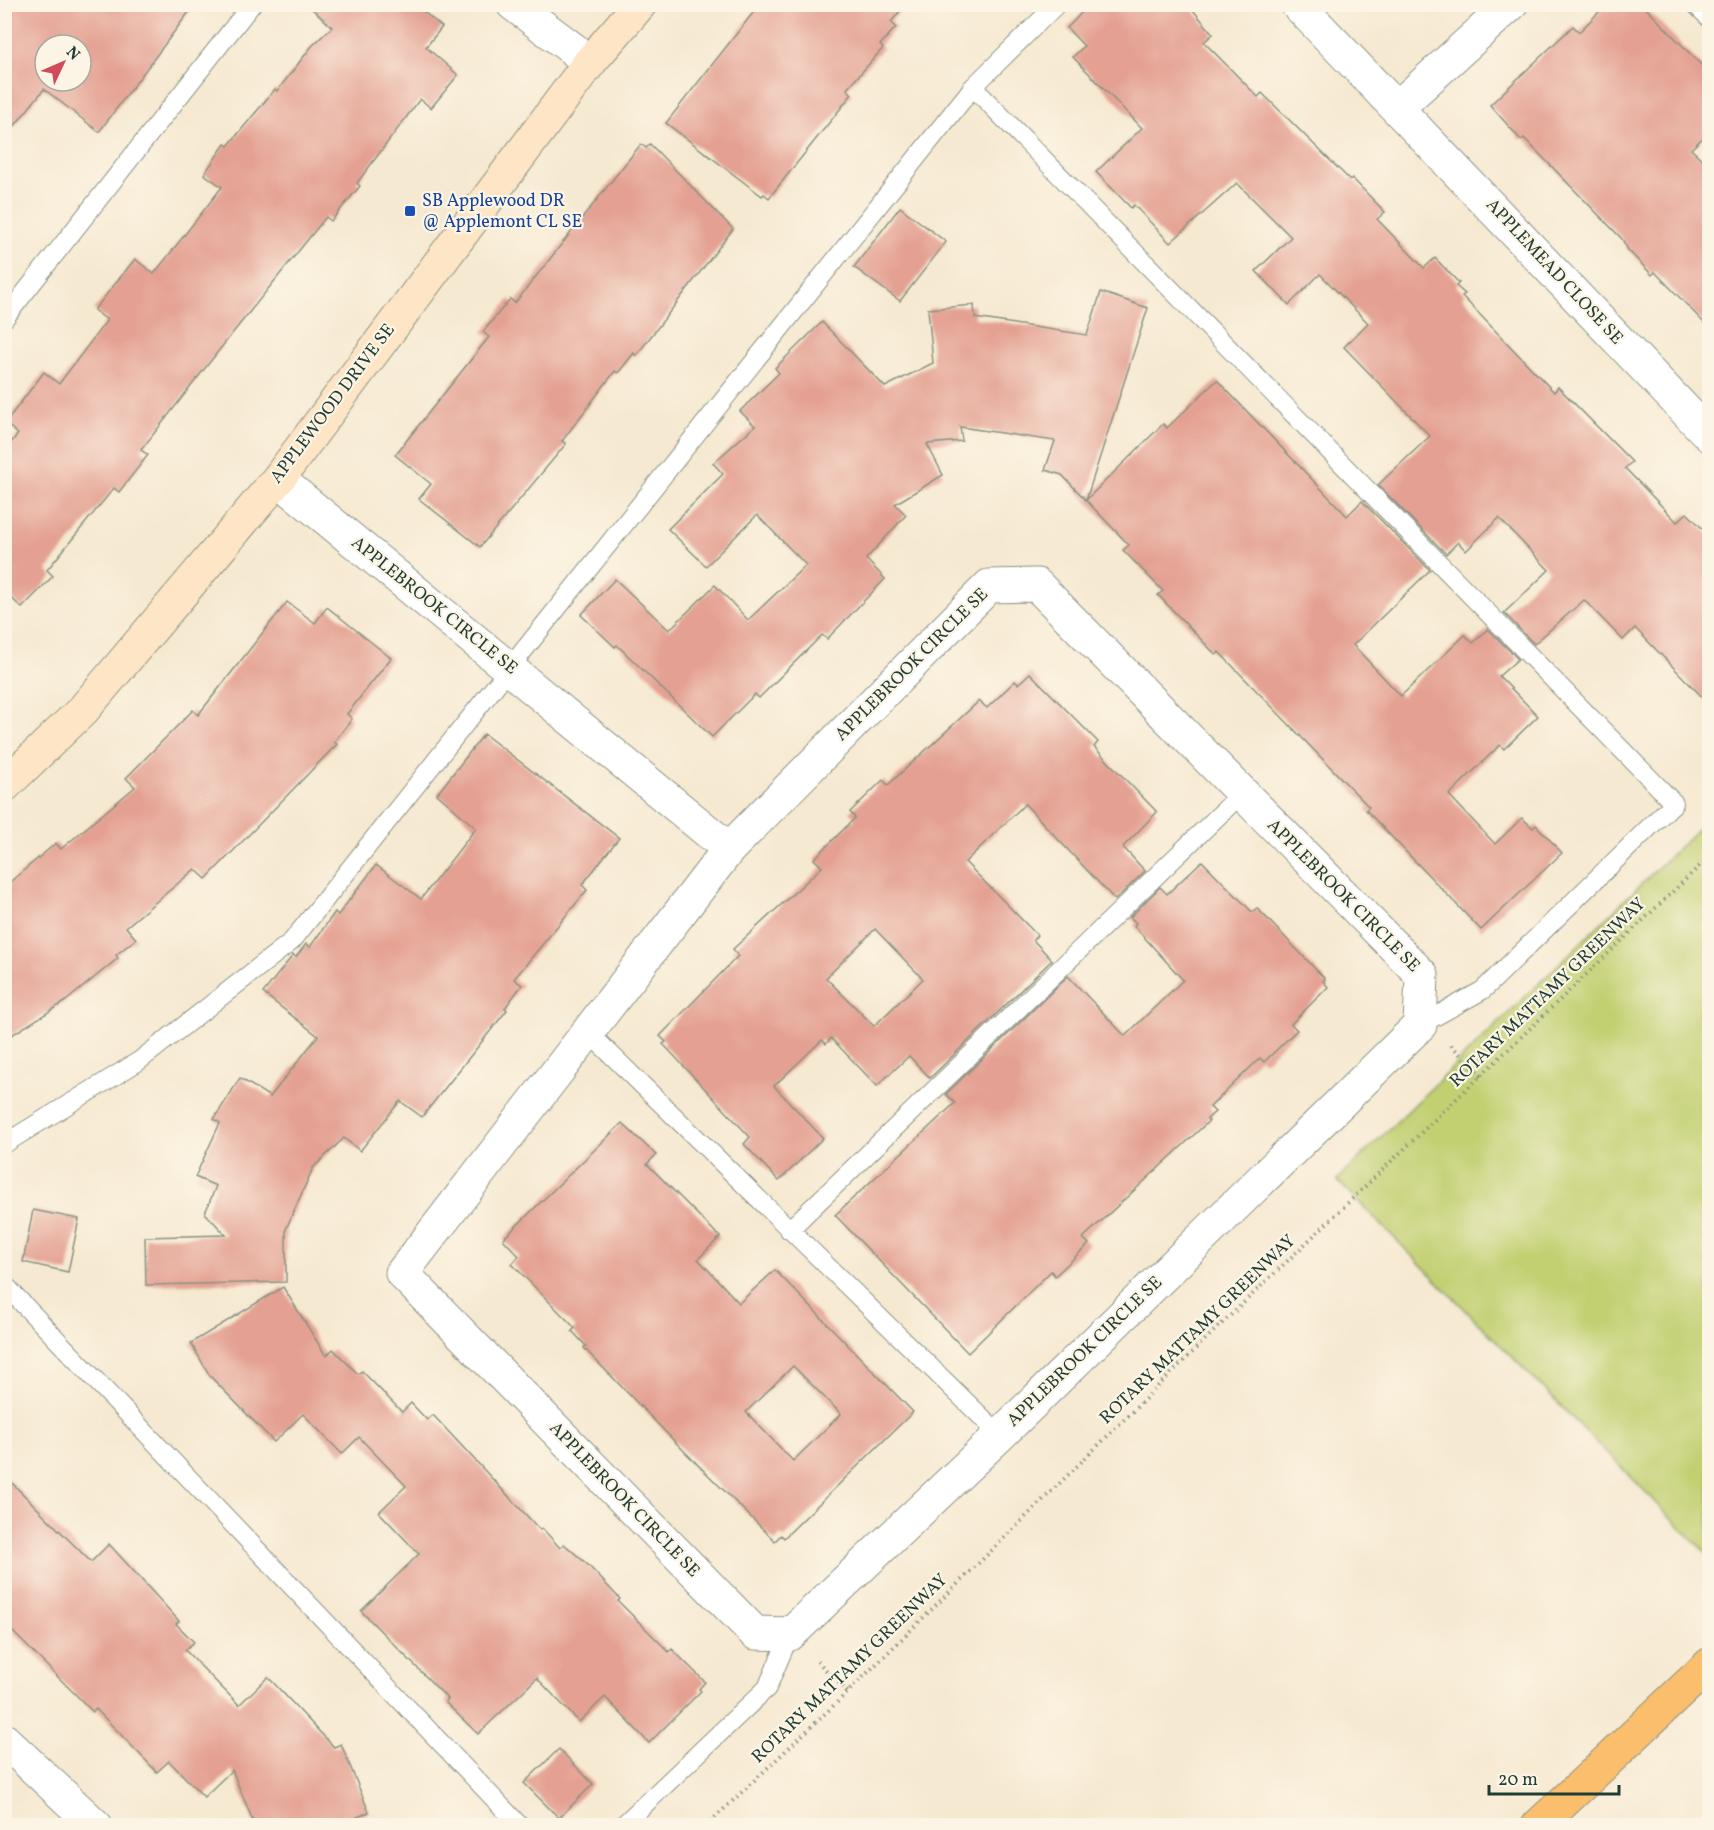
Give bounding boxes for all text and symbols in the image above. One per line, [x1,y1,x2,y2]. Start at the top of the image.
north arrow [33,33,93,93]
text: N [60,42,85,66]
place label: SB Applewood DR @ Applemont CL SE [422,189,582,235]
street label: APPLEMEAD CLOSE SE [1480,193,1629,351]
marker: SB Applewood DR @ Applemont CL SE [403,204,417,218]
street label: APPLEWOOD DRIVE SE [265,319,402,489]
street label: APPLEBROOK CIRCLE SE [345,531,523,681]
street label: APPLEBROOK CIRCLE SE [830,583,994,747]
street label: APPLEBROOK CIRCLE SE [1261,814,1425,978]
street label: ROTARY MATTAMY GREENWAY [1445,892,1651,1094]
street label: ROTARY MATTAMY GREENWAY [1095,1229,1301,1431]
street label: APPLEBROOK CIRCLE SE [1002,1271,1168,1433]
street label: APPLEBROOK CIRCLE SE [543,1417,705,1583]
street label: ROTARY MATTAMY GREENWAY [747,1568,953,1770]
scale bar [1489,1758,1620,1796]
text: 20 m [1498,1768,1538,1793]

